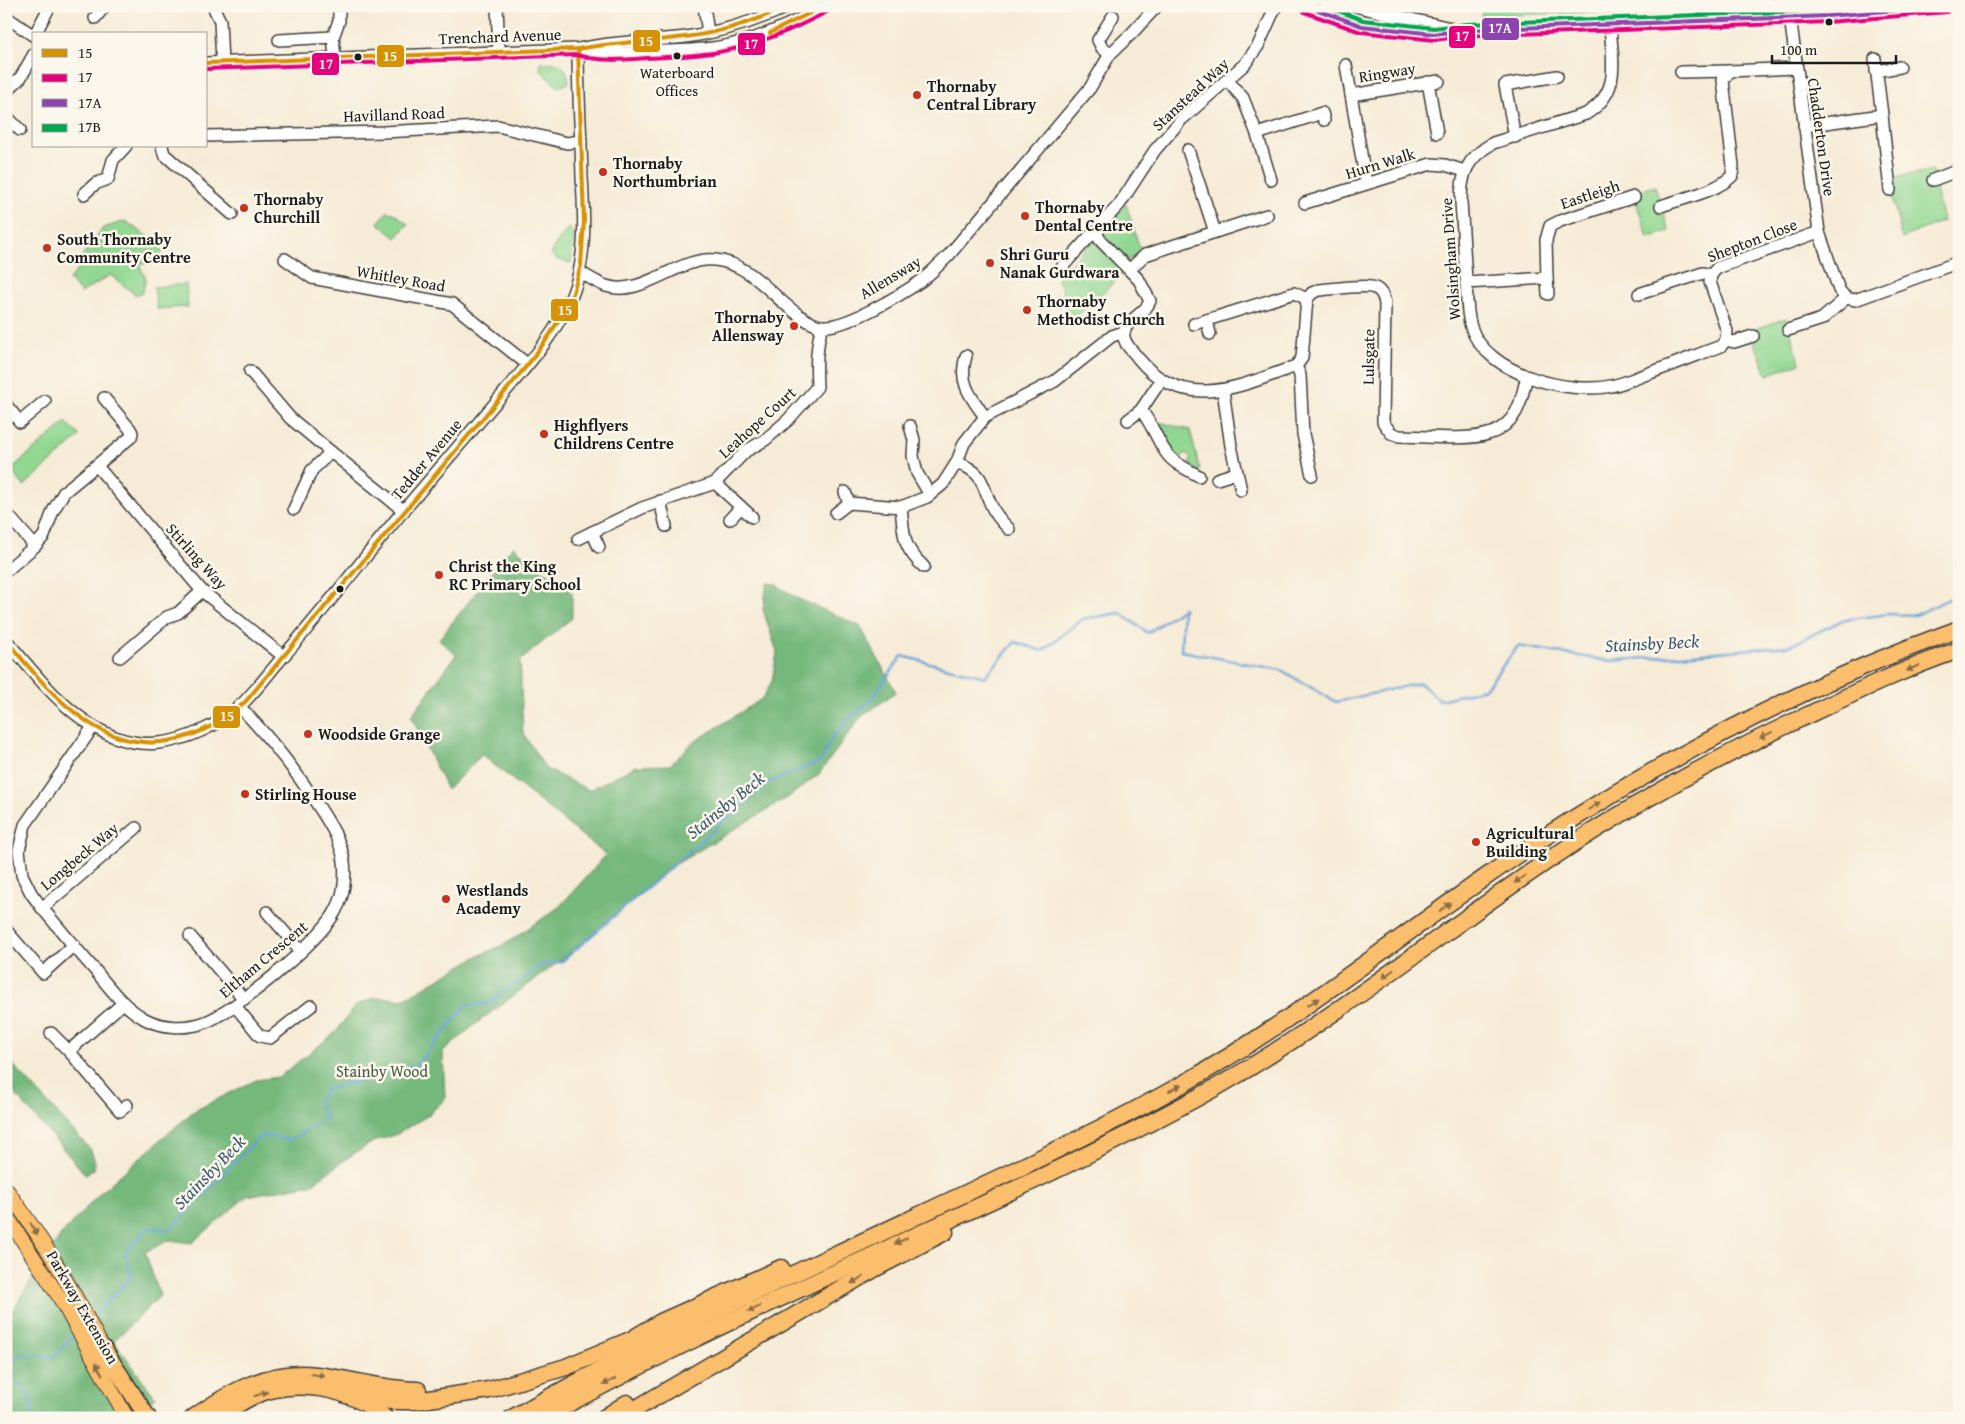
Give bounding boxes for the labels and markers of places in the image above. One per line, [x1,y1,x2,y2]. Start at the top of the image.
unlabelled marker [1824,17,1834,27]
marker: Waterboard Offices [672,51,682,61]
unlabelled marker [353,52,363,62]
place label: Waterboard Offices [640,62,714,101]
place label: Thornaby Central Library [927,74,1037,116]
marker: Thornaby Central Library [911,89,923,101]
place label: Thornaby Northumbrian [613,151,717,193]
marker: Thornaby Northumbrian [597,166,609,178]
place label: Thornaby Churchill [254,187,324,229]
place label: Thornaby Dental Centre [1035,195,1133,237]
marker: Thornaby Churchill [238,202,250,214]
marker: Thornaby Dental Centre [1019,210,1031,222]
place label: South Thornaby Community Centre [57,227,191,269]
marker: South Thornaby Community Centre [41,242,53,254]
place label: Shri Guru Nanak Gurdwara [1000,242,1120,284]
marker: Shri Guru Nanak Gurdwara [984,257,996,269]
place label: Thornaby Methodist Church [1037,289,1165,331]
marker: Thornaby Methodist Church [1021,304,1033,316]
place label: Thornaby Allensway [712,305,785,347]
marker: Thornaby Allensway [788,320,800,332]
place label: Highflyers Childrens Centre [554,413,674,455]
marker: Highflyers Childrens Centre [538,428,550,440]
place label: Christ the King RC Primary School [449,554,581,596]
marker: Christ the King RC Primary School [433,569,445,581]
unlabelled marker [335,584,345,594]
place label: Woodside Grange [318,722,441,746]
marker: Woodside Grange [302,728,314,740]
place label: Stirling House [255,782,357,806]
marker: Stirling House [239,788,251,800]
place label: Agricultural Building [1486,821,1574,863]
marker: Agricultural Building [1470,836,1482,848]
place label: Westlands Academy [456,878,529,920]
marker: Westlands Academy [440,893,452,905]

